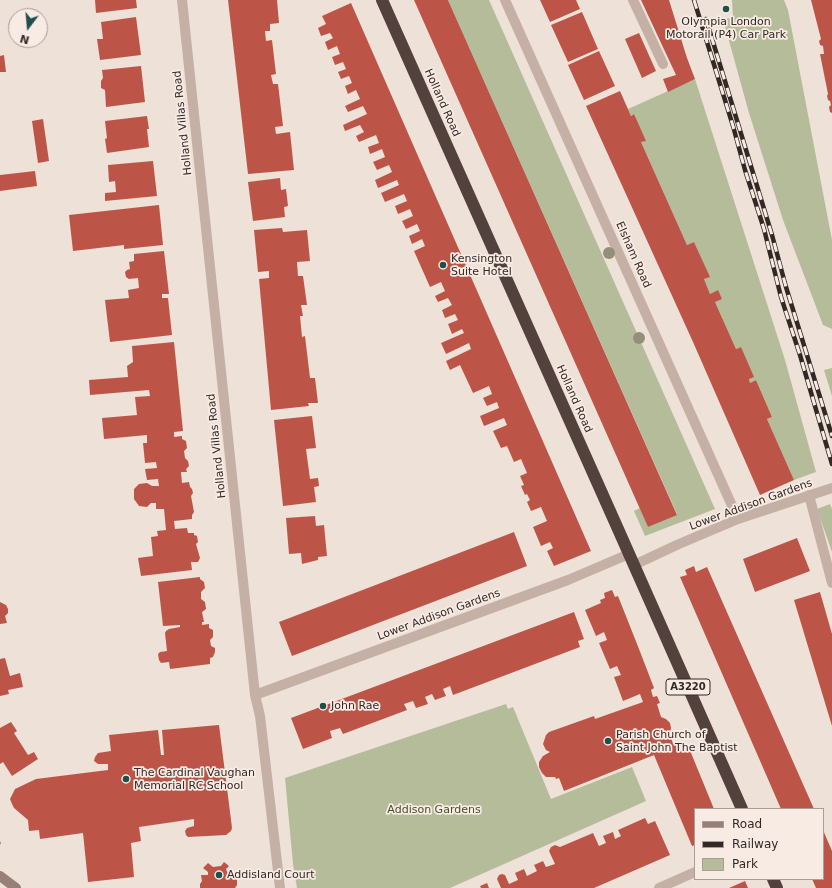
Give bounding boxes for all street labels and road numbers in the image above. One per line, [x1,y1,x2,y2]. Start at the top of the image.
street label: Holland Road [421,67,463,139]
street label: Holland Villas Road [171,70,195,176]
street label: Elsham Road [612,220,654,290]
street label: Holland Road [553,363,595,435]
street label: Holland Villas Road [205,393,229,499]
street label: Lower Addison Gardens [688,477,814,533]
street label: Lower Addison Gardens [376,587,502,643]
road number: A3220 [666,679,710,695]

